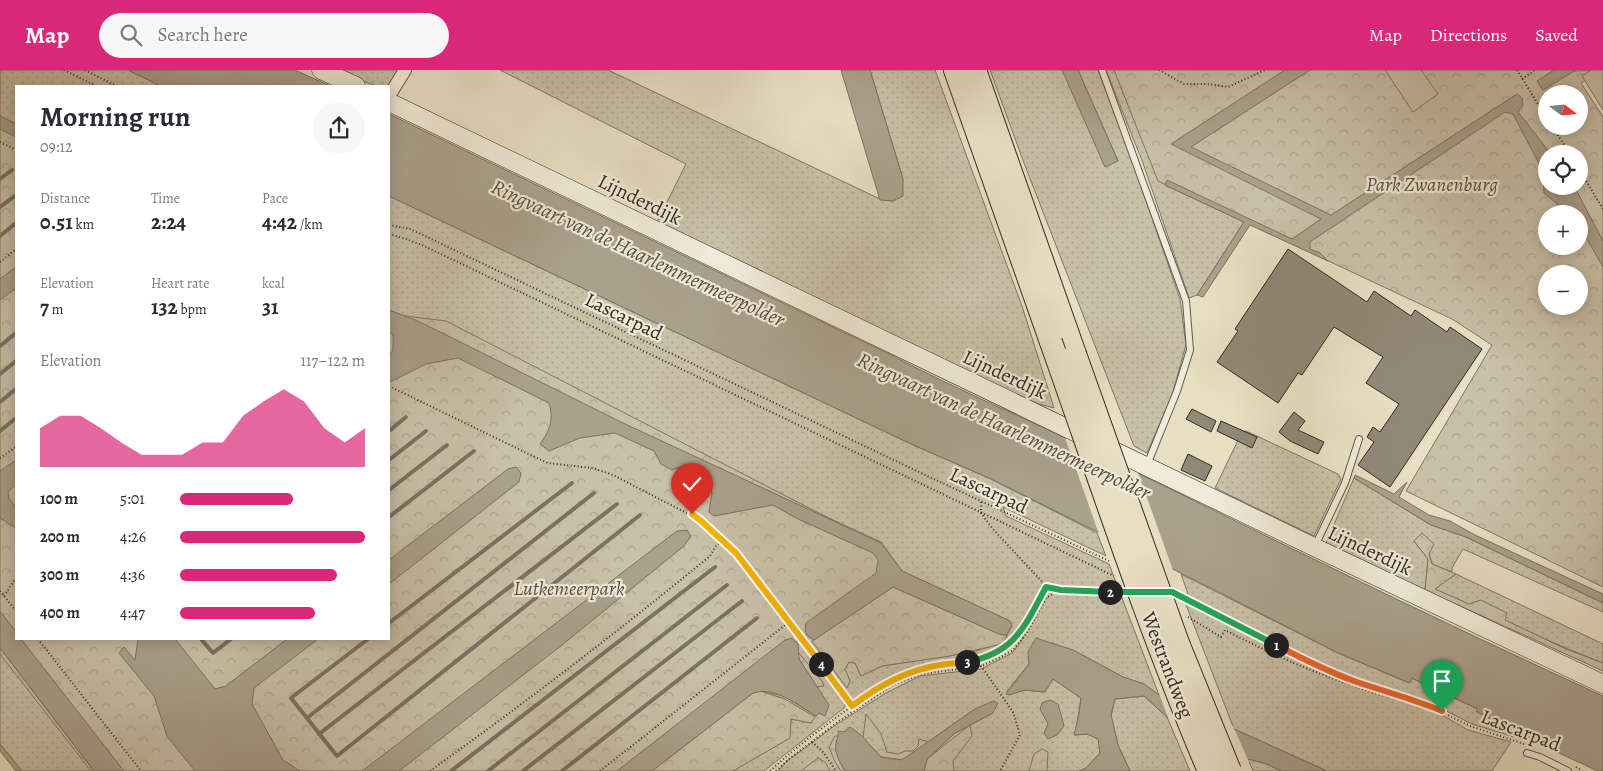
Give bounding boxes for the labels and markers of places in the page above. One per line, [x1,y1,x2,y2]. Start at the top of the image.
pin [671,463,713,514]
pin: 2 [1098,580,1122,604]
pin: 1 [1264,632,1288,658]
pin: 3 [954,650,980,674]
pin: 4 [808,652,834,676]
pin [1421,660,1463,711]

